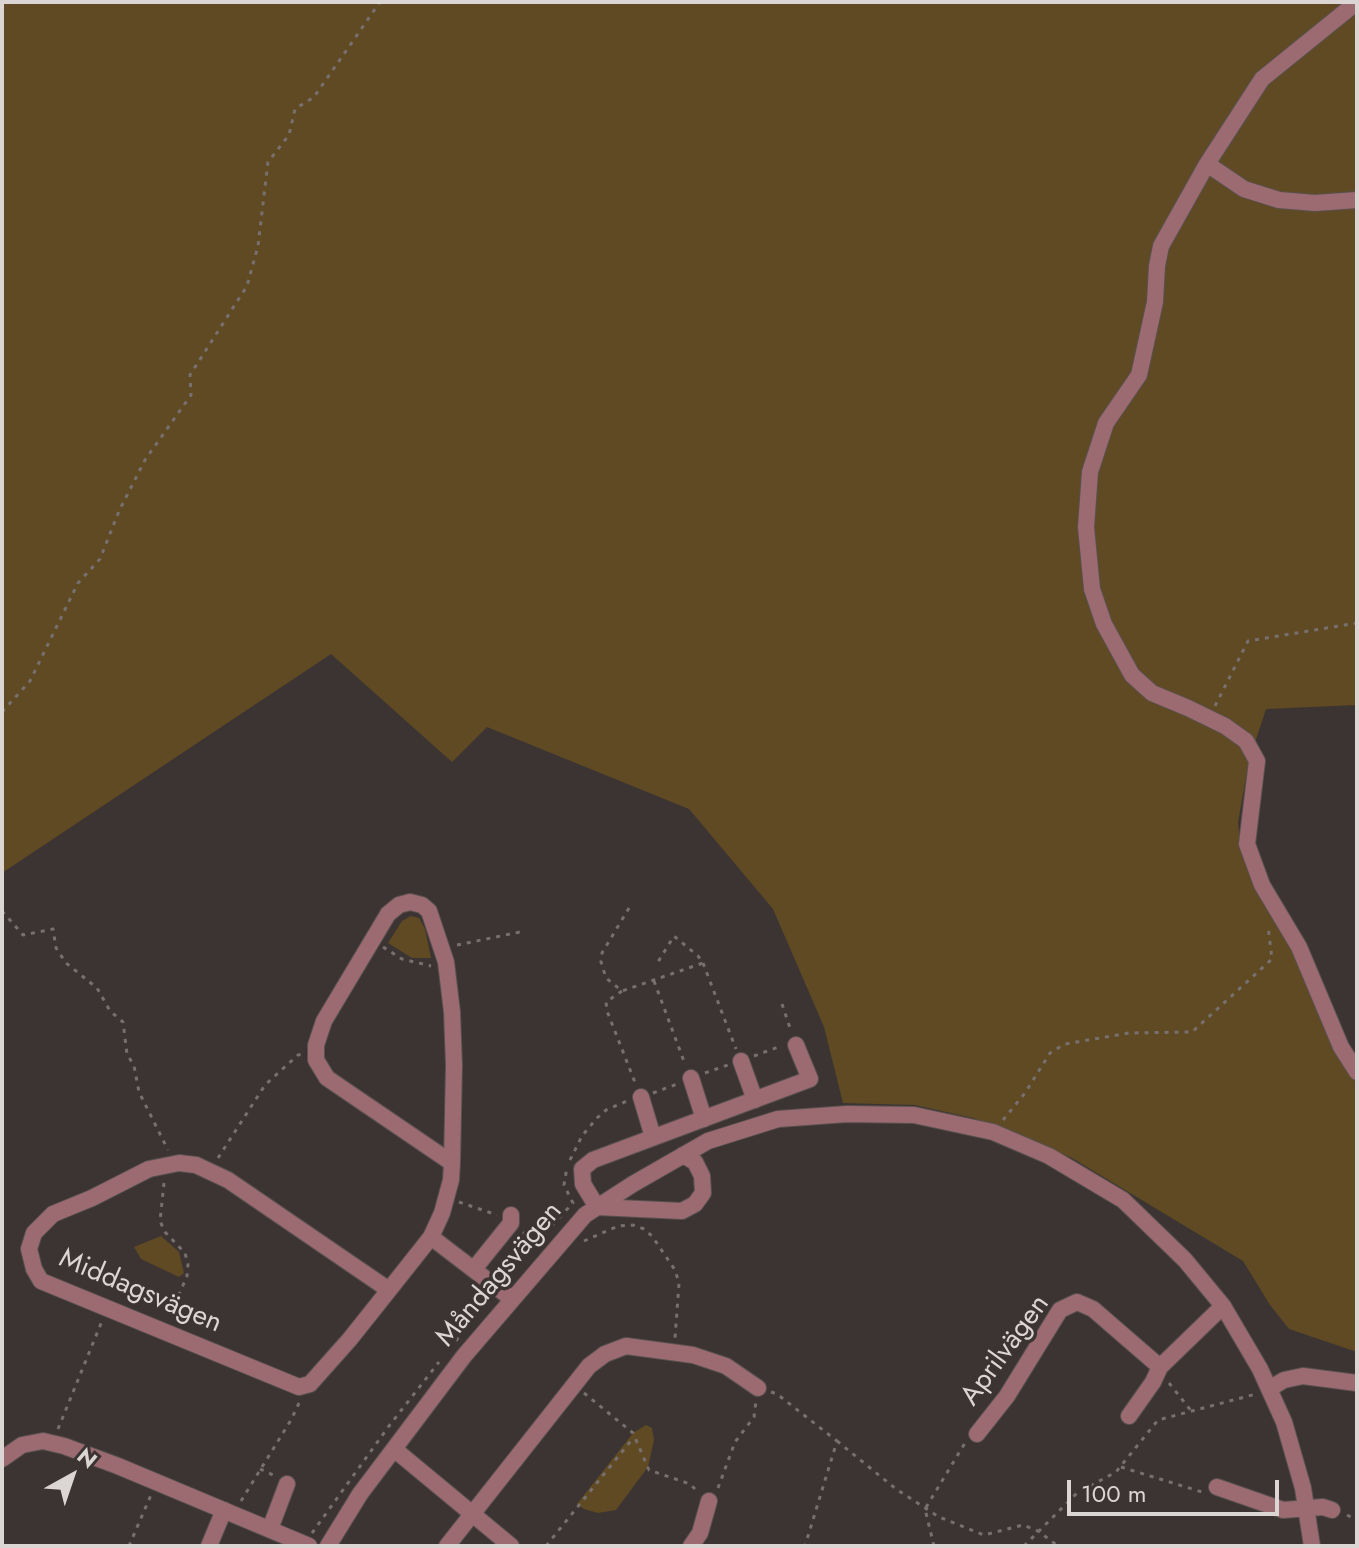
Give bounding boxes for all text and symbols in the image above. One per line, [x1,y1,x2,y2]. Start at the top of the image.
street label: Måndagsvägen [430,1196,570,1354]
street label: Middagsvägen [54,1243,226,1341]
street label: Aprilvägen [955,1289,1057,1413]
north arrow [32,1436,112,1516]
text: N [70,1440,104,1475]
scale bar [1071,1464,1283,1514]
text: 100 m [1081,1476,1147,1511]

